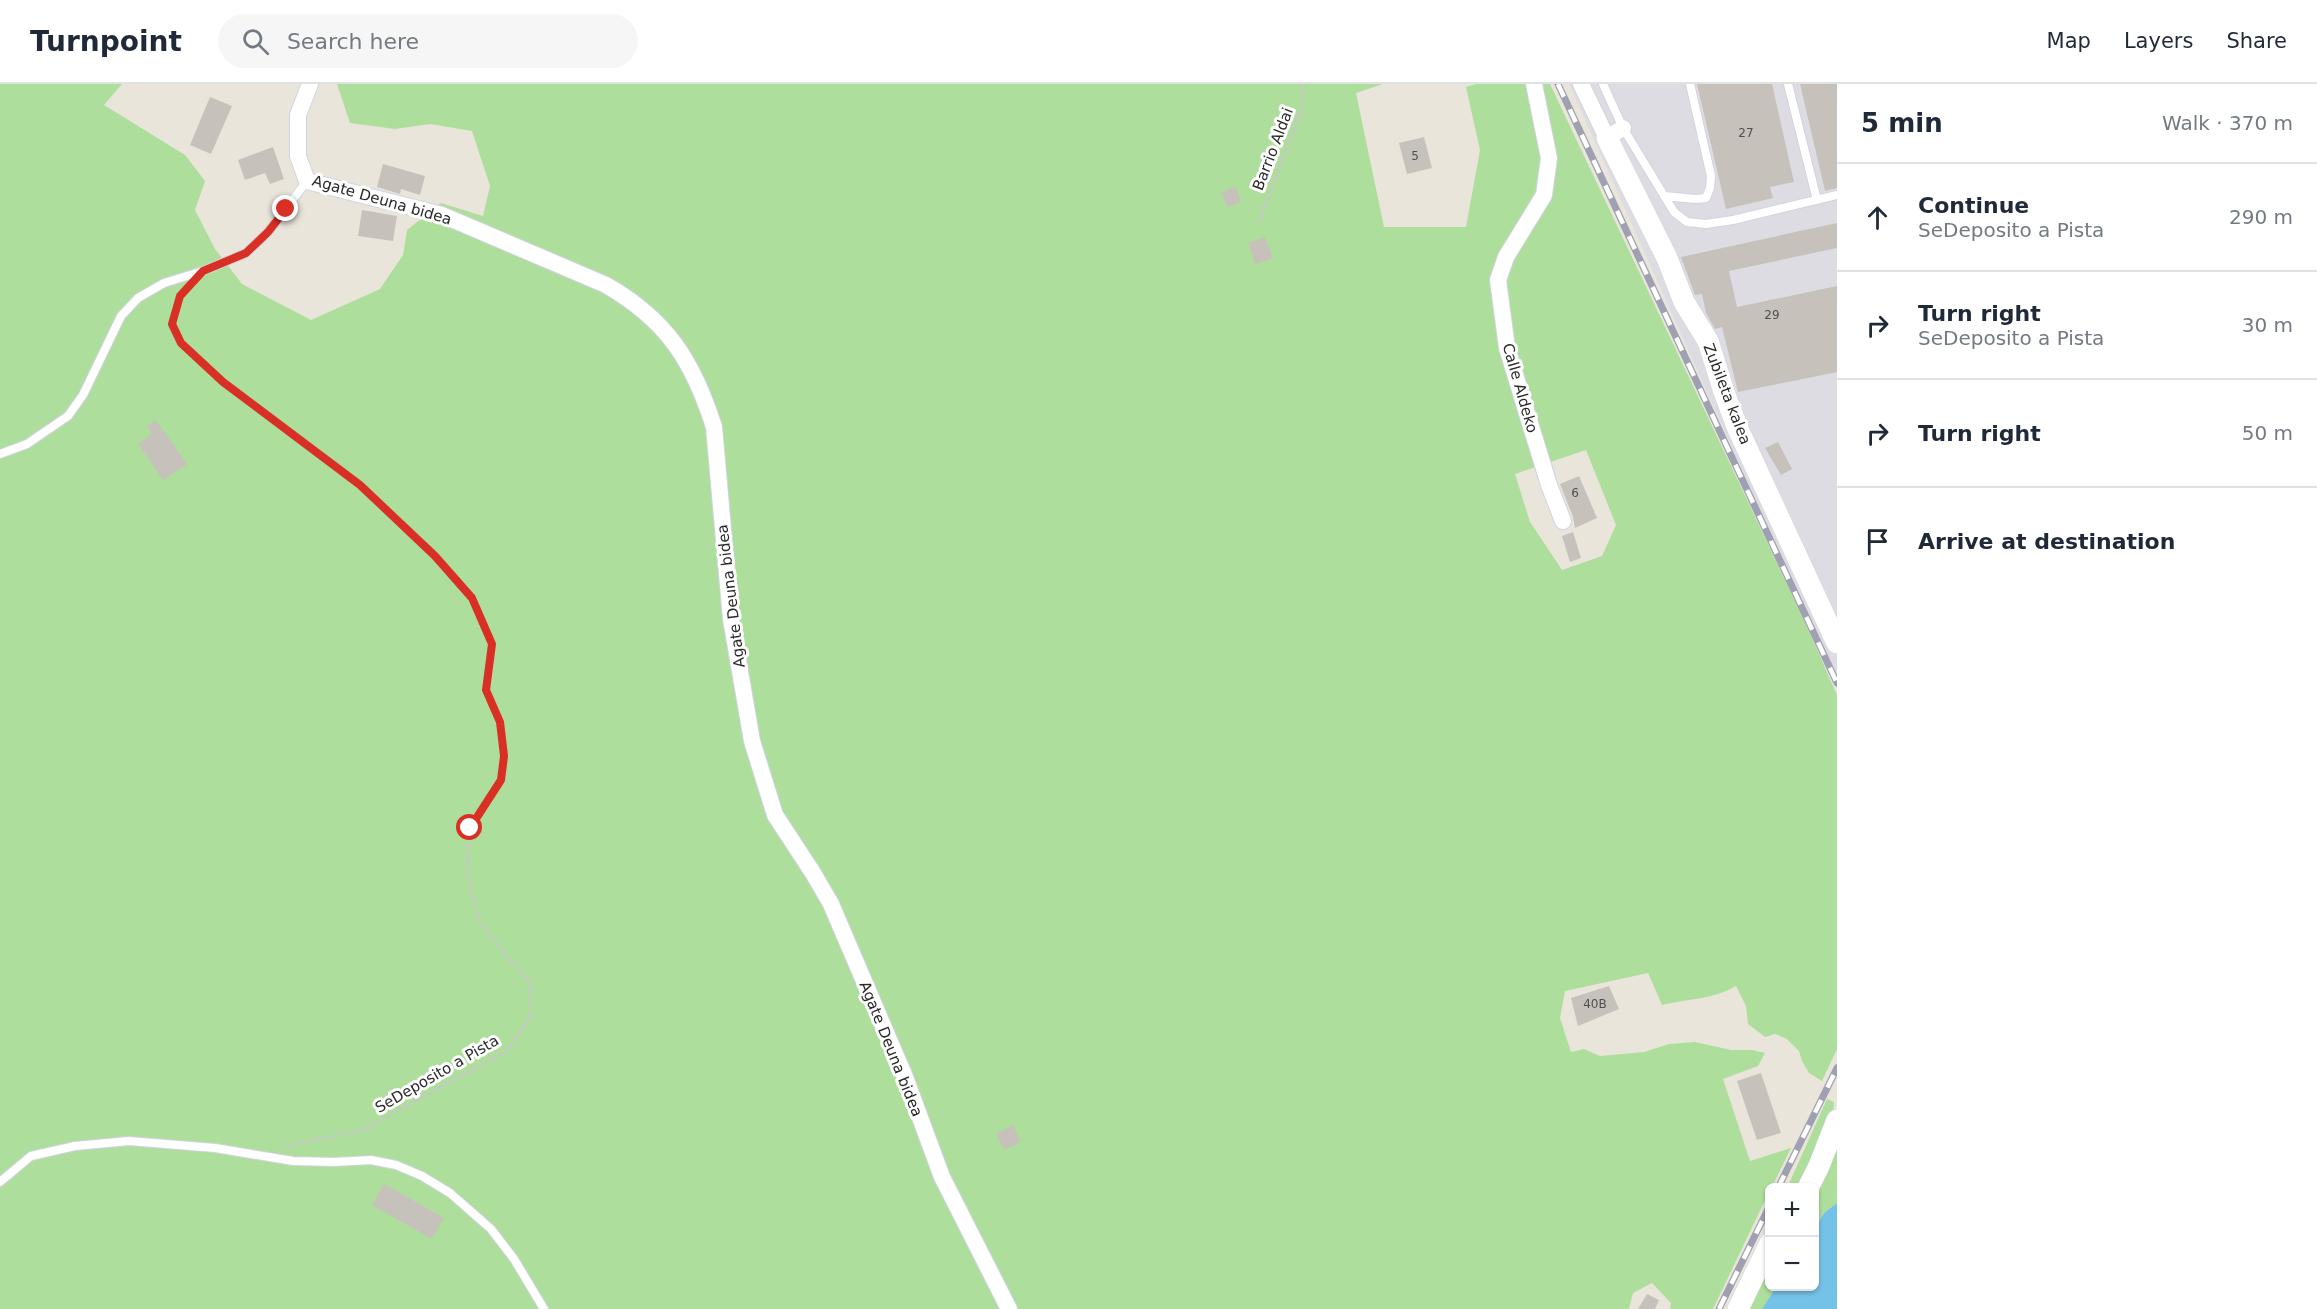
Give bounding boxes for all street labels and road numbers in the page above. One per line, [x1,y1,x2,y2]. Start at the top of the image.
street label: Barrio Aldai [1249,105,1297,193]
street label: Agate Deuna bidea [310,171,454,229]
street label: Calle Aldeko [1499,341,1541,435]
street label: Zubileta kalea [1699,341,1755,447]
street label: Agate Deuna bidea [713,523,749,669]
street label: Agate Deuna bidea [856,979,926,1119]
street label: SeDeposito a Pista [372,1031,502,1117]

